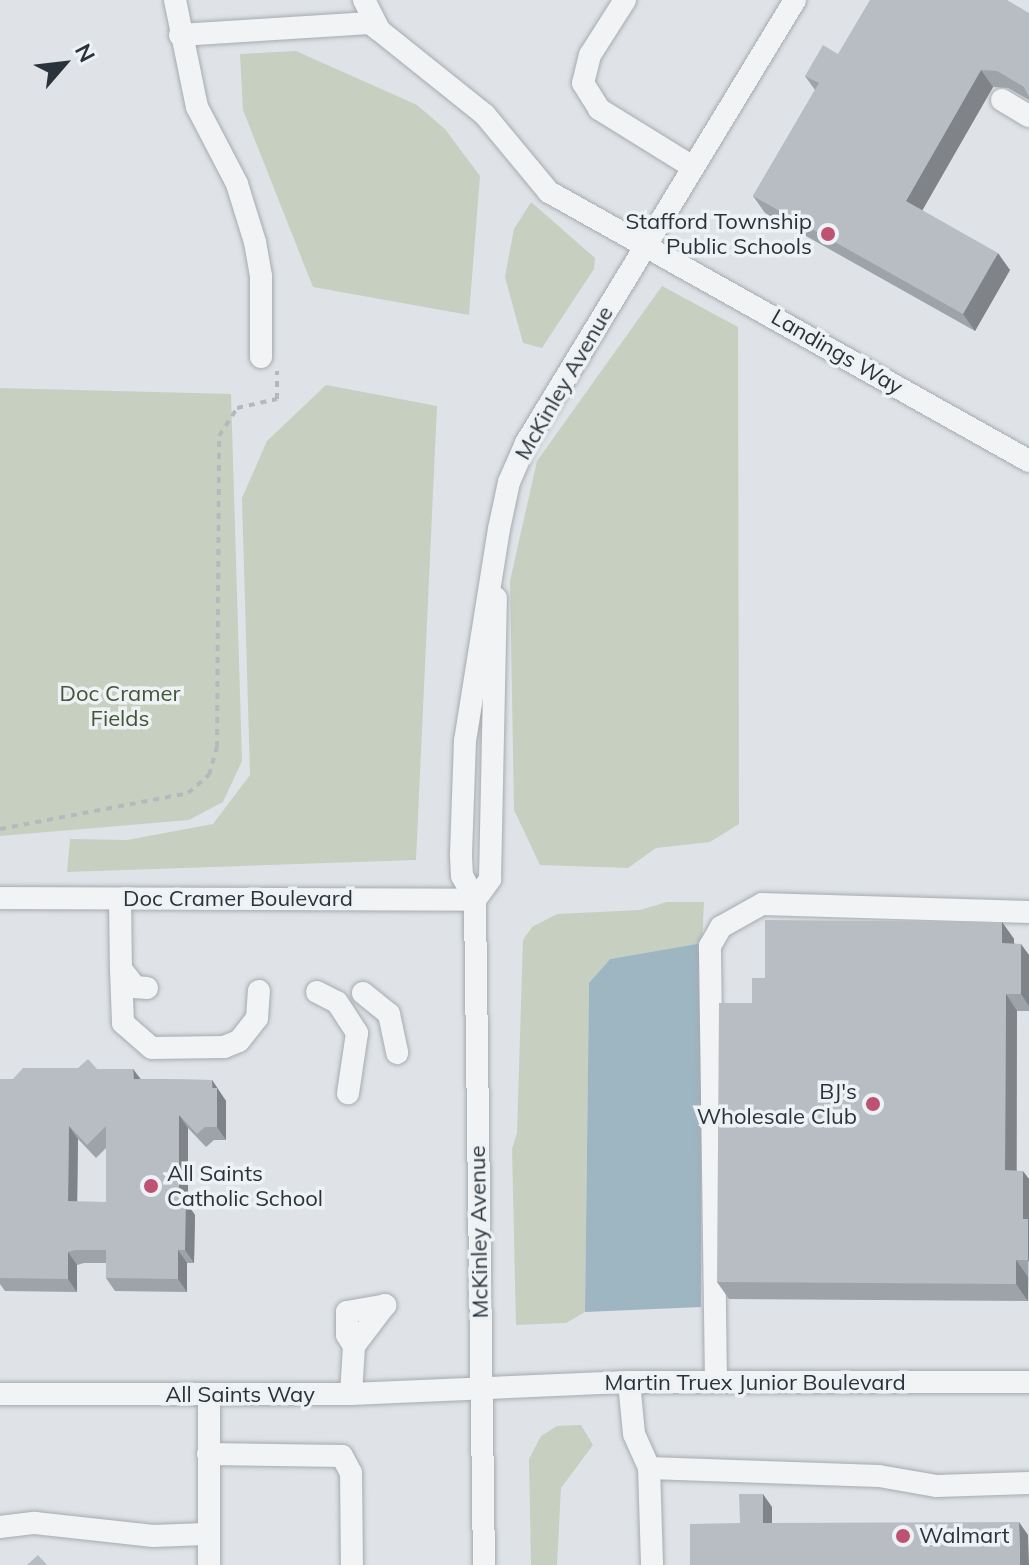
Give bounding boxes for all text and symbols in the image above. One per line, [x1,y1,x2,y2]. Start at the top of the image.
north arrow [24,24,104,104]
text: N [69,39,101,67]
place label: Stafford Township Public Schools [626,208,812,260]
marker: Stafford Township Public Schools [819,225,837,243]
street label: McKinley Avenue [509,302,619,464]
street label: Landings Way [767,304,907,400]
park label: Doc Cramer Fields [59,680,181,732]
street label: Doc Cramer Boulevard [123,886,353,912]
place label: BJ's Wholesale Club [697,1078,857,1130]
marker: BJ's Wholesale Club [864,1095,882,1113]
street label: McKinley Avenue [464,1145,494,1319]
place label: All Saints Catholic School [167,1160,323,1212]
marker: All Saints Catholic School [142,1177,160,1195]
street label: Martin Truex Junior Boulevard [604,1370,906,1396]
street label: All Saints Way [165,1382,315,1408]
place label: Walmart [919,1523,1009,1549]
marker: Walmart [894,1527,912,1545]

